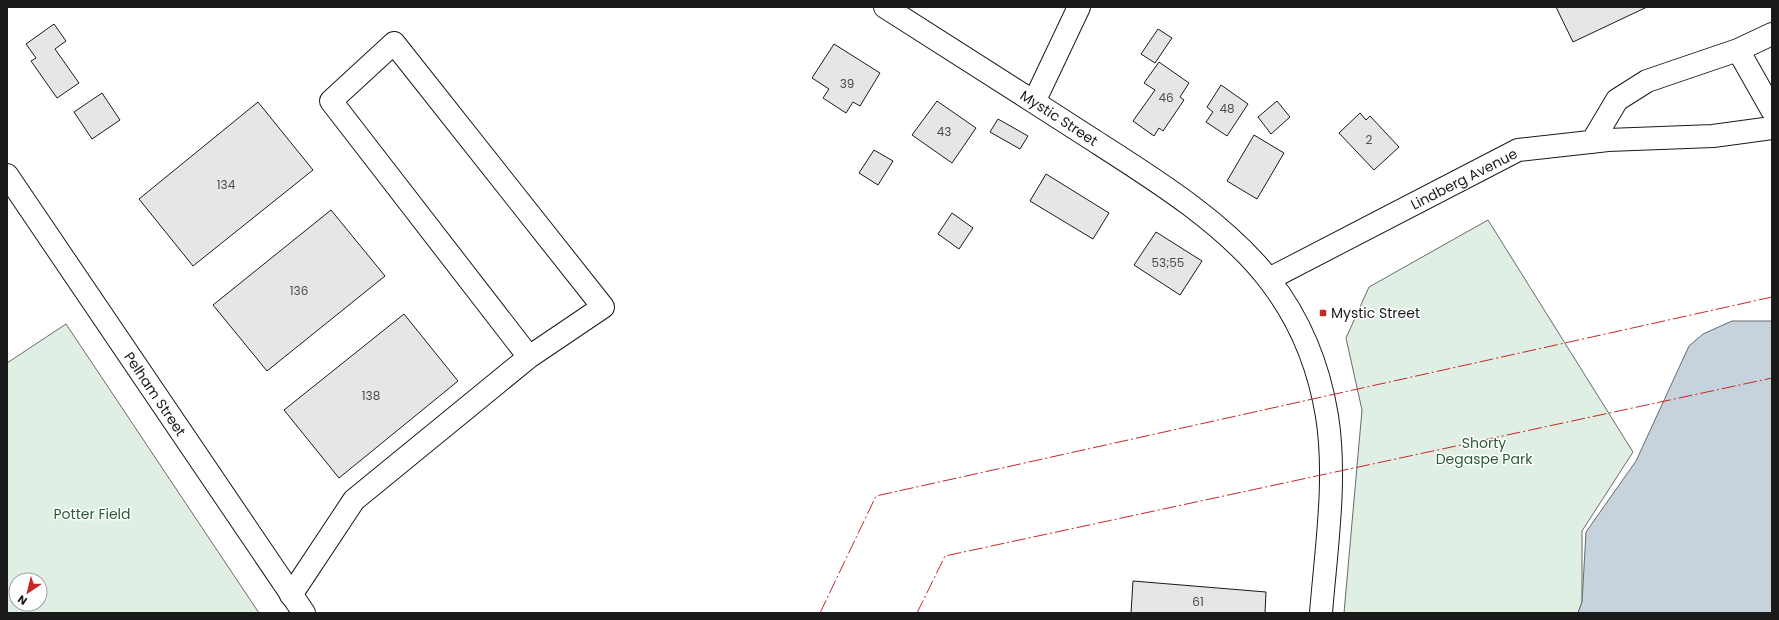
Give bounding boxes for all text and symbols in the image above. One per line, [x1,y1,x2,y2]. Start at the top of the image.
house number: 39 [840,75,854,92]
street label: Mystic Street [1016,85,1102,151]
house number: 46 [1158,89,1174,106]
house number: 48 [1219,100,1235,117]
house number: 43 [937,123,951,140]
house number: 2 [1366,131,1373,148]
street label: Lindberg Avenue [1407,143,1521,214]
house number: 134 [217,176,236,193]
house number: 53;55 [1152,254,1184,271]
house number: 136 [290,282,308,299]
place label: Mystic Street [1331,303,1420,323]
marker: Mystic Street [1318,308,1328,318]
street label: Pelham Street [119,348,191,440]
house number: 138 [362,387,380,404]
park label: Shorty Degaspe Park [1436,433,1533,469]
park label: Potter Field [54,504,131,524]
north arrow [8,572,48,612]
text: N [14,591,30,609]
house number: 61 [1192,593,1204,610]

